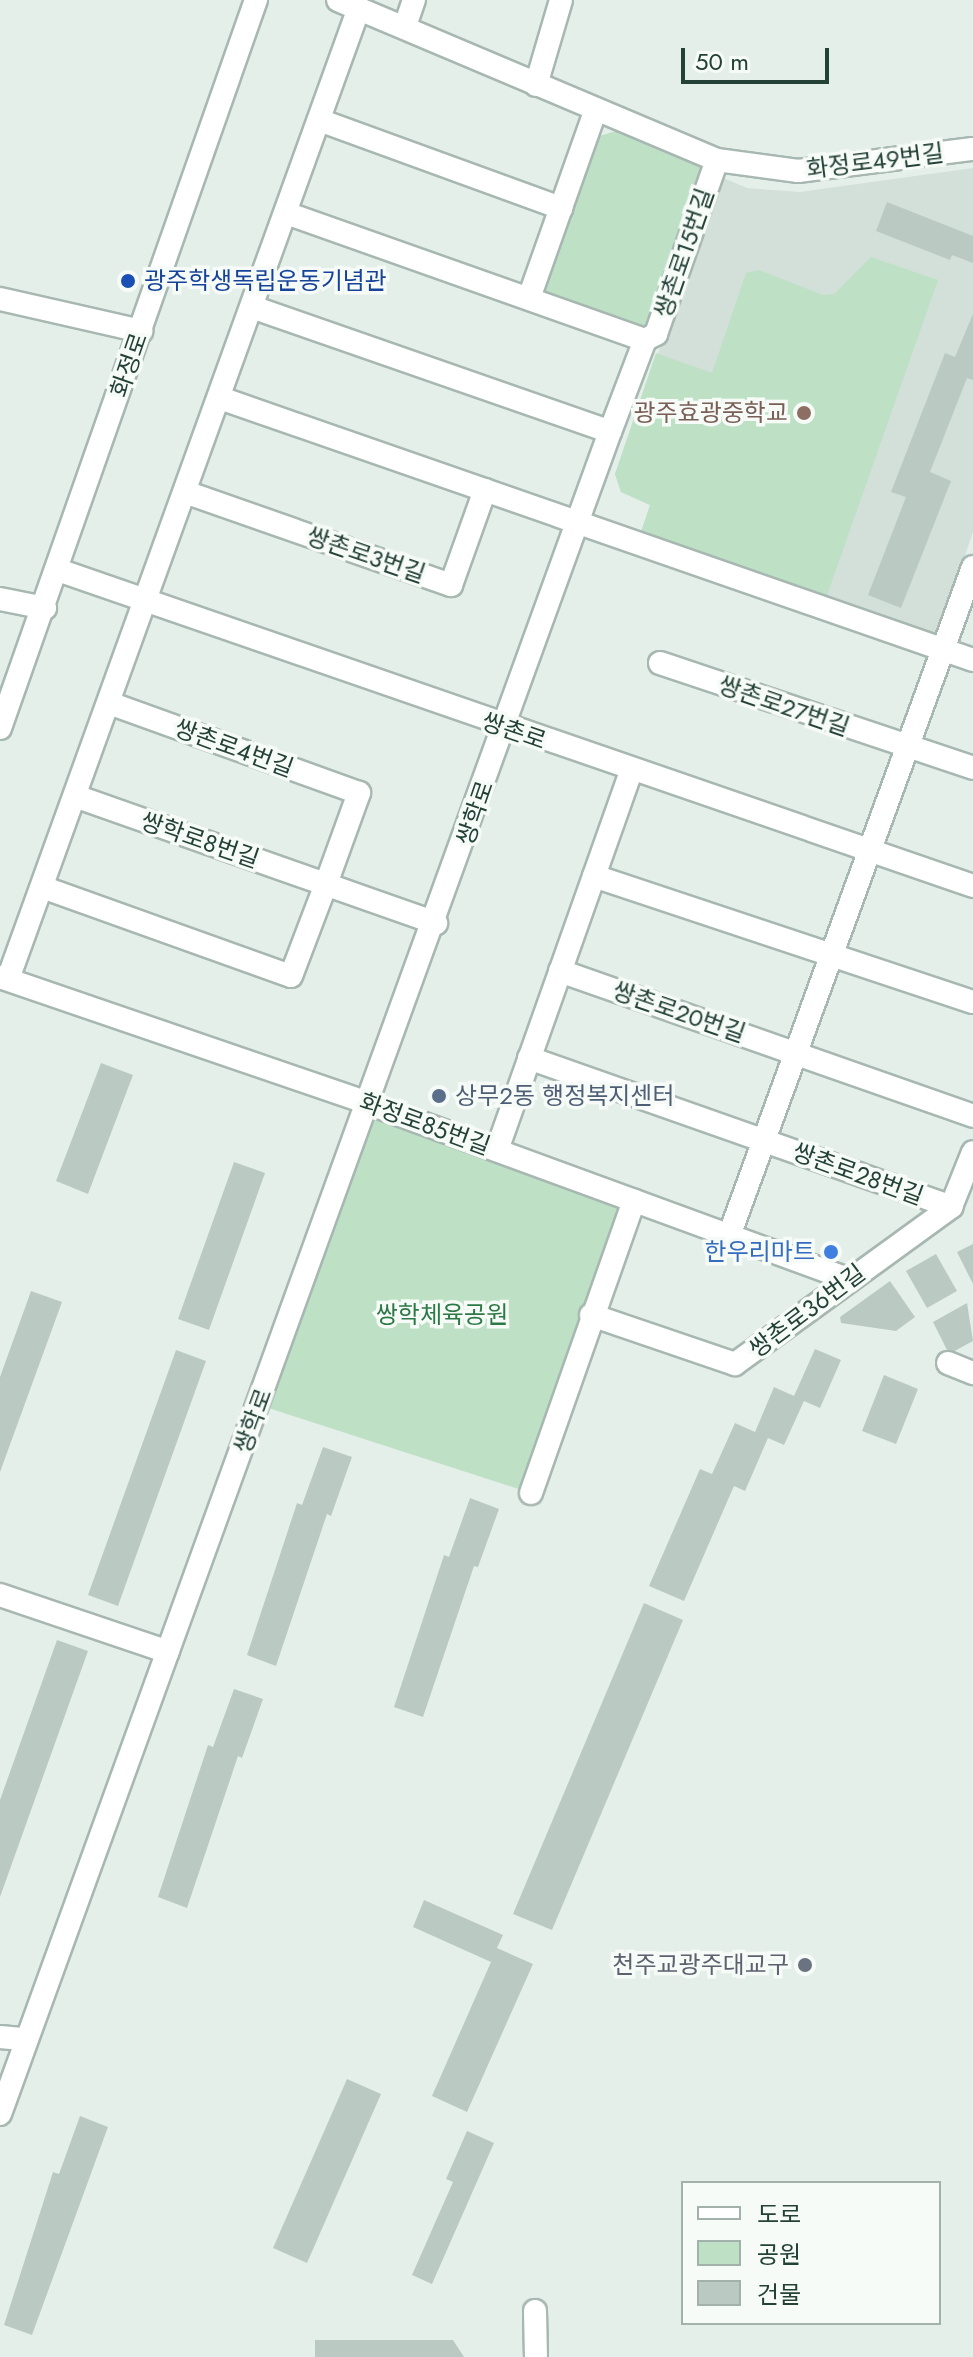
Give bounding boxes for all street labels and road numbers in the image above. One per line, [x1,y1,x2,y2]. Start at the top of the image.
street label: 화정로49번길 [805,138,945,184]
street label: 쌍촌로15번길 [648,185,720,321]
street label: 화정로 [105,329,153,401]
street label: 쌍촌로3번길 [303,521,429,589]
street label: 쌍촌로27번길 [715,670,853,742]
street label: 쌍촌로 [478,707,550,755]
street label: 쌍촌로4번길 [171,713,297,783]
street label: 쌍학로 [451,777,499,849]
street label: 쌍학로8번길 [137,806,263,874]
street label: 쌍촌로20번길 [609,976,749,1048]
street label: 화정로85번길 [356,1087,494,1161]
street label: 쌍촌로28번길 [789,1137,927,1211]
street label: 쌍촌로36번길 [743,1258,871,1364]
street label: 쌍학로 [228,1385,278,1457]

